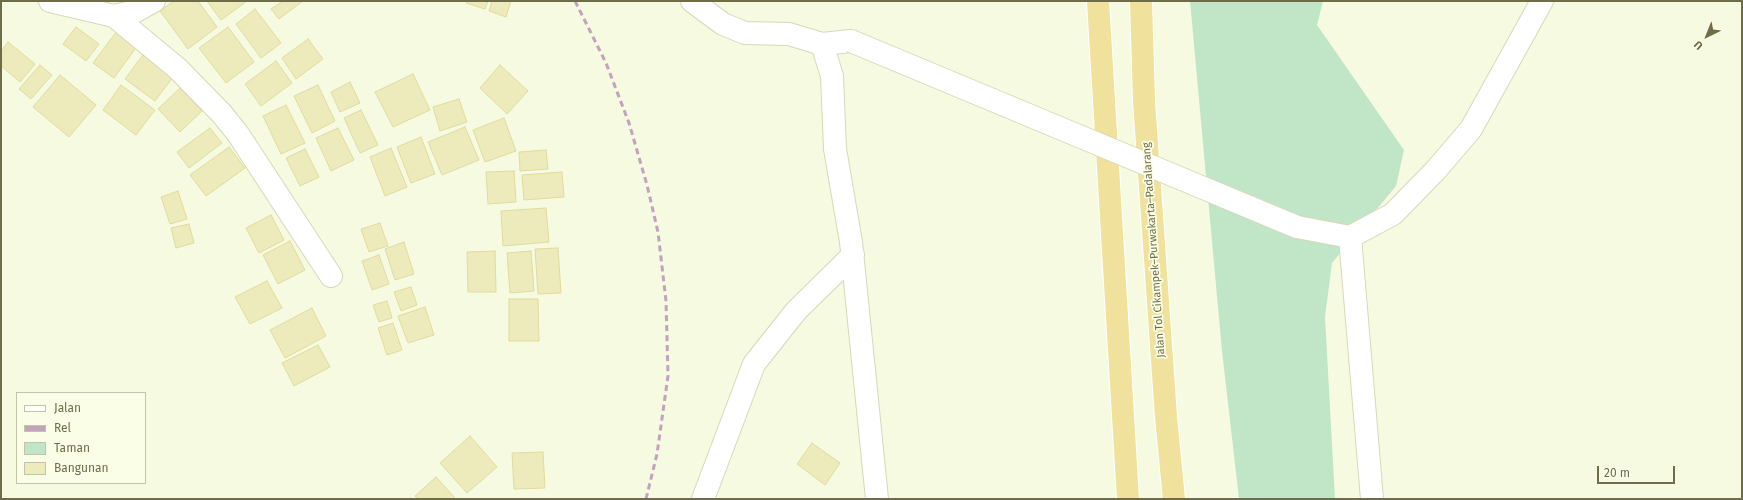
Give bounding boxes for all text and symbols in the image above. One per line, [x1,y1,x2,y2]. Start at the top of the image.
north arrow [1687,16,1727,56]
text: U [1691,38,1706,52]
street label: Jalan Tol Cikampek–Purwakarta–Padalarang [1140,142,1168,358]
legend [16,392,146,484]
text: Jalan [54,401,81,415]
text: Rel [54,421,71,435]
text: Taman [54,441,90,455]
scale bar [1599,458,1677,484]
text: Bangunan [54,461,109,475]
text: 20 m [1604,466,1630,480]

